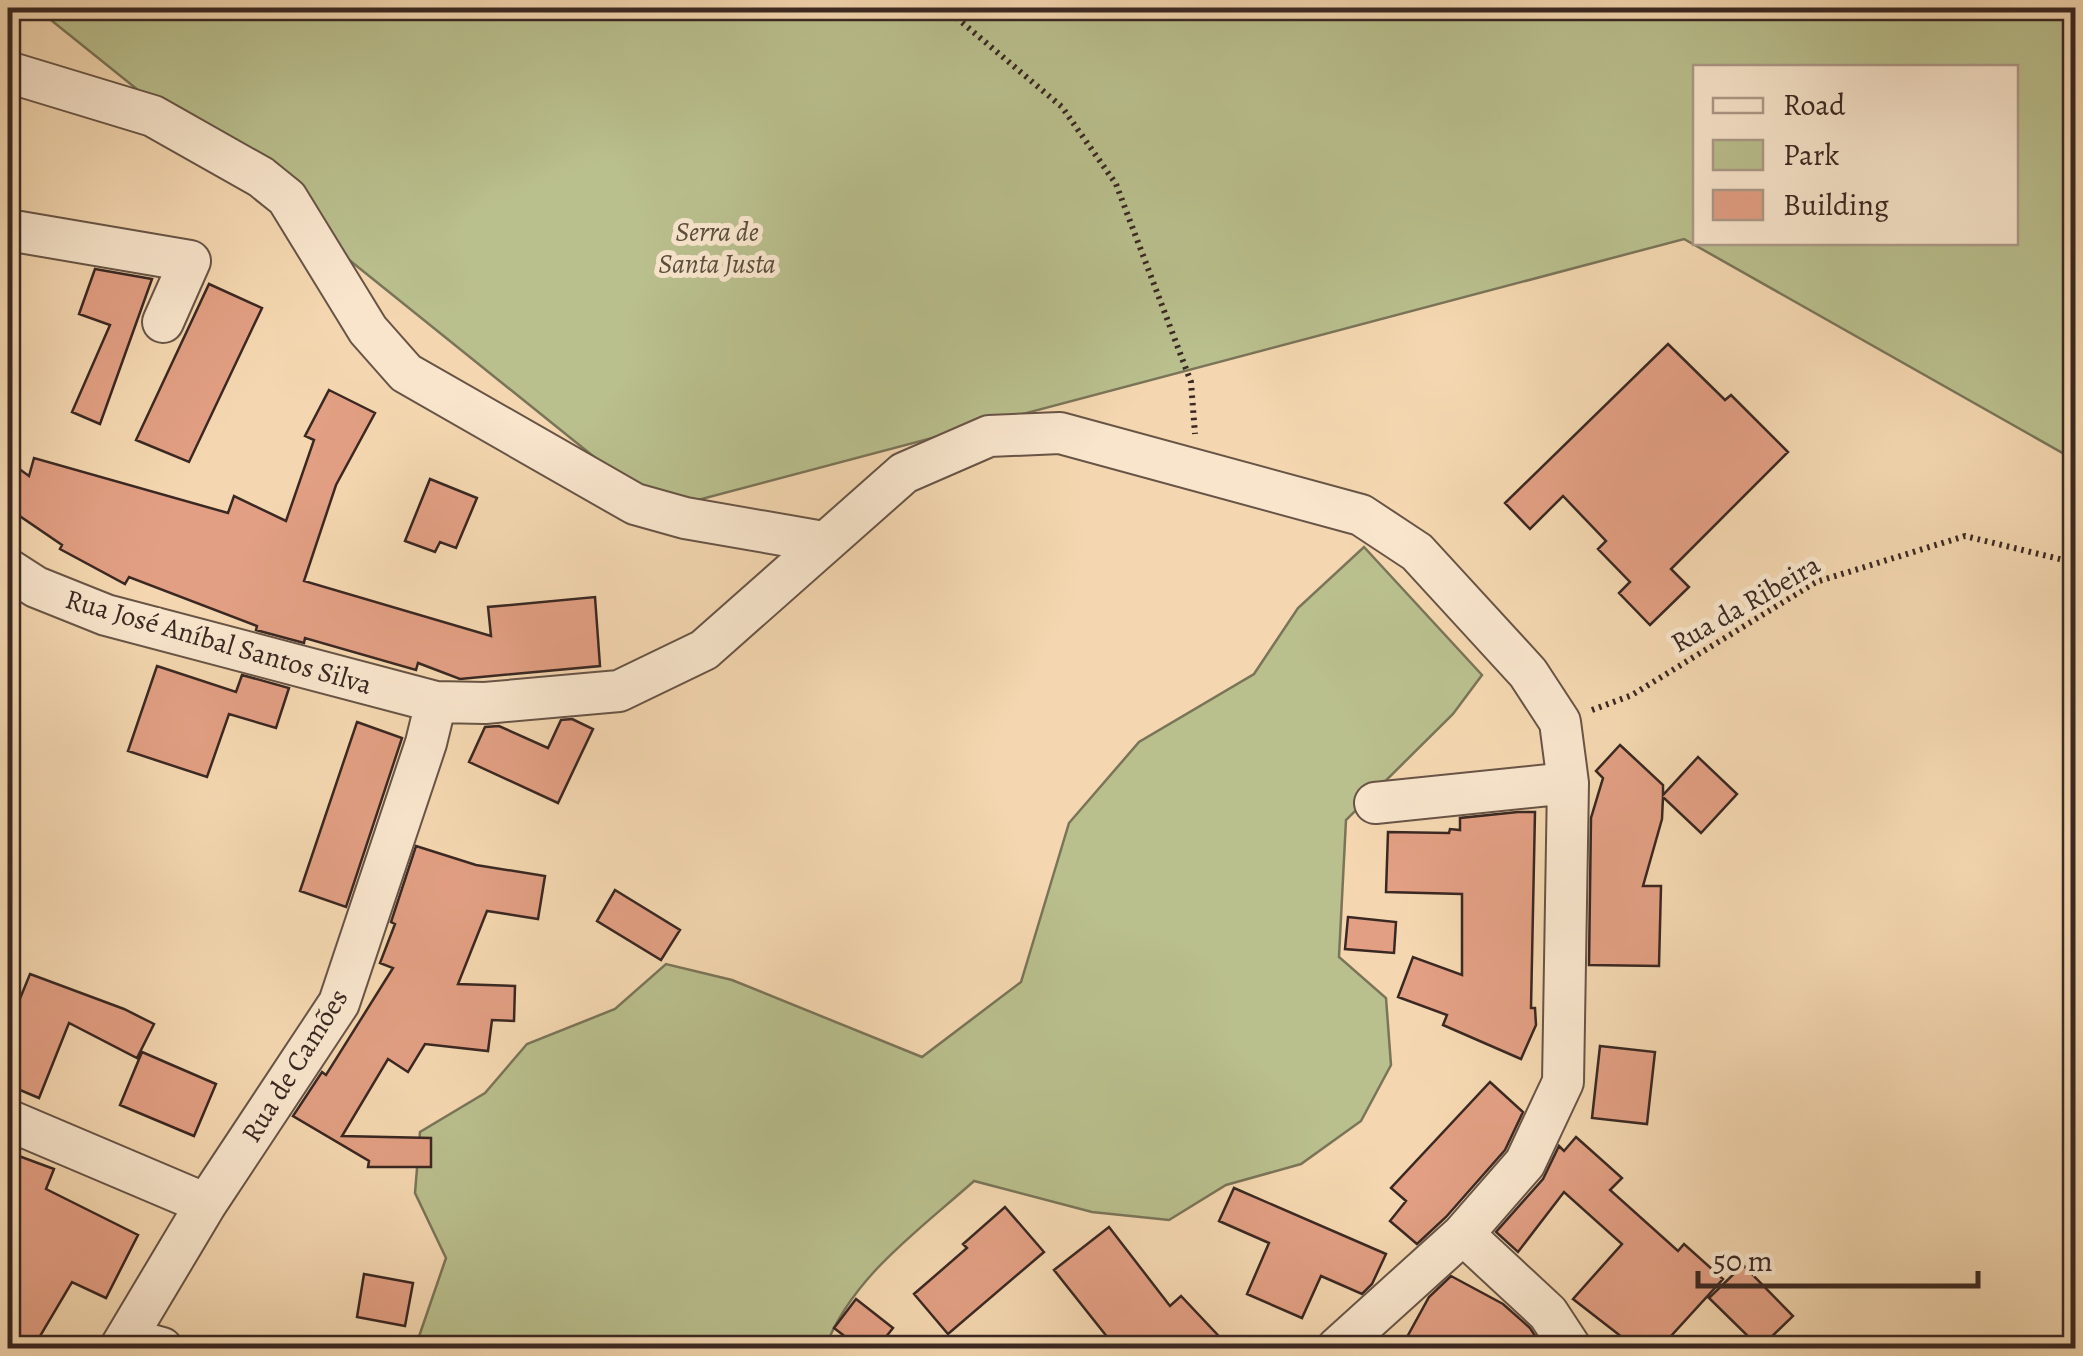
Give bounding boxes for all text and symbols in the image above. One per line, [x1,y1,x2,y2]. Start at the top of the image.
legend [1693,65,2018,245]
text: Road [1783,85,1846,125]
text: Park [1783,135,1839,175]
text: Building [1783,185,1889,225]
park label: Serra de Santa Justa [658,213,776,283]
street label: Rua da Ribeira [1664,546,1827,662]
street label: Rua José Aníbal Santos Silva [61,580,376,704]
street label: Rua de Camões [232,981,357,1150]
scale bar [1698,1226,1978,1288]
text: 50 m [1713,1241,1773,1281]

